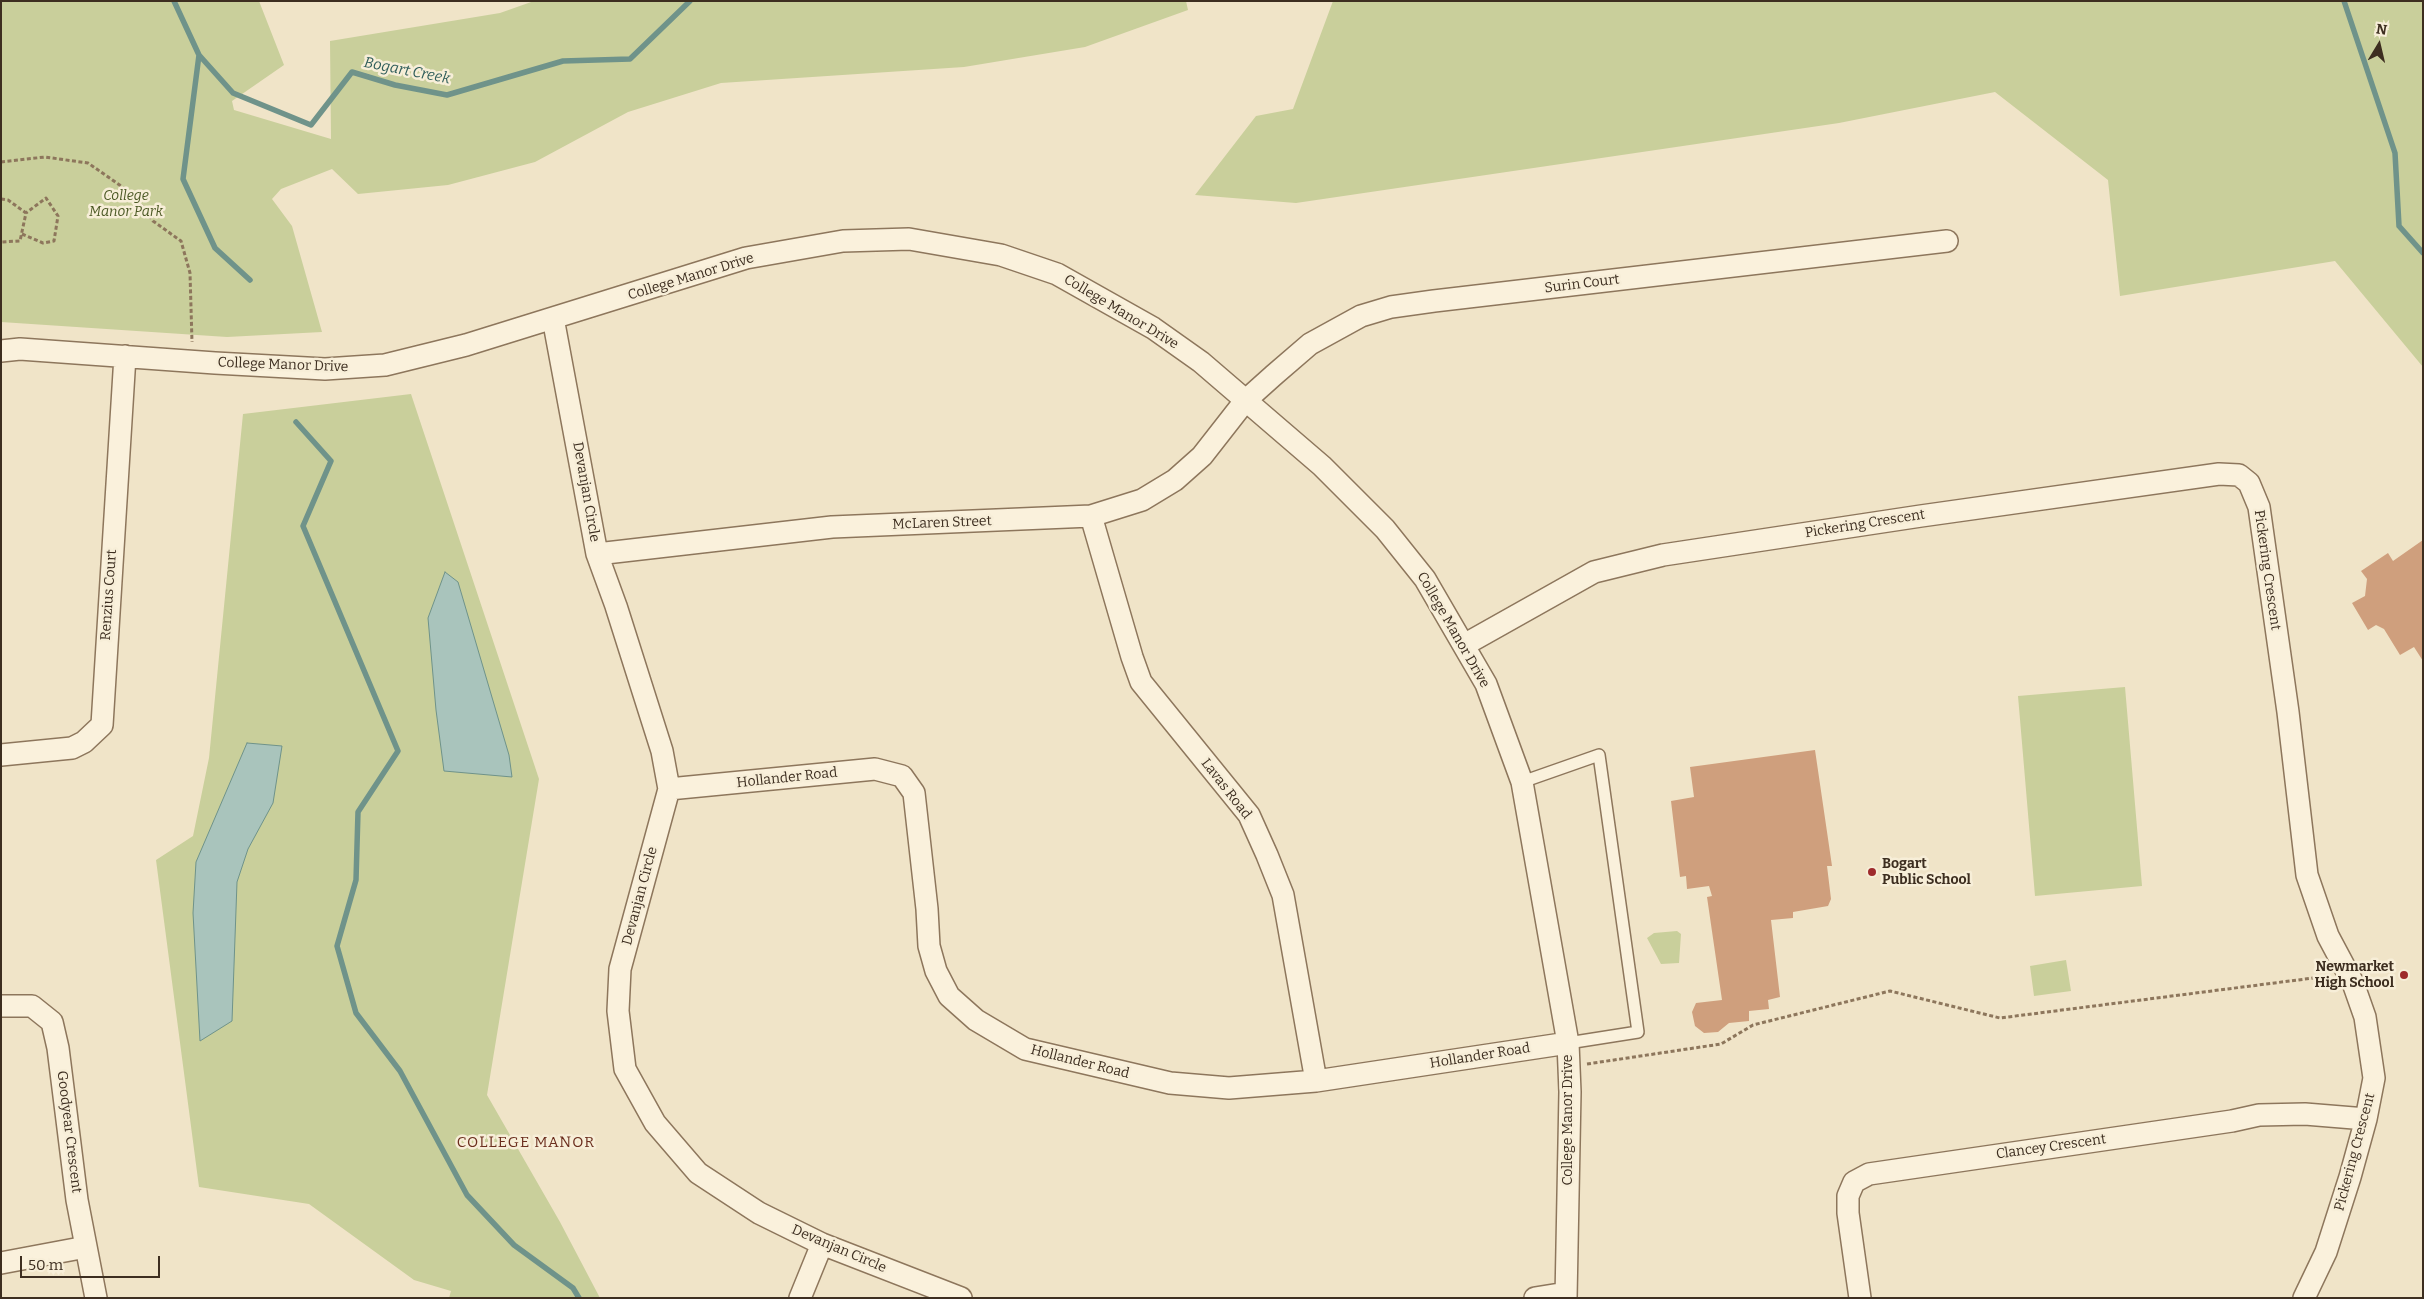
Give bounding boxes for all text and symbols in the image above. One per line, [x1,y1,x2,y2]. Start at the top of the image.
north arrow [2354,20,2404,70]
text: N [2375,20,2388,39]
water label: Bogart Creek [362,54,452,88]
park label: College Manor Park [89,188,163,220]
street label: College Manor Drive [626,250,756,304]
street label: College Manor Drive [1061,271,1181,353]
street label: Surin Court [1544,271,1620,297]
street label: College Manor Drive [217,354,349,376]
street label: Devanjan Circle [569,441,603,543]
street label: Pickering Crescent [1804,506,1926,542]
street label: Pickering Crescent [2250,509,2284,631]
street label: McLaren Street [892,513,992,533]
street label: Renzius Court [97,549,121,641]
street label: College Manor Drive [1413,569,1493,691]
street label: Lavas Road [1197,755,1255,823]
street label: Hollander Road [736,764,838,792]
street label: Devanjan Circle [619,845,661,947]
place label: Bogart Public School [1882,856,1971,889]
marker: Bogart Public School [1866,866,1878,878]
place label: Newmarket High School [2314,959,2394,992]
marker: Newmarket High School [2398,969,2410,981]
street label: Hollander Road [1429,1040,1531,1072]
street label: Hollander Road [1029,1042,1131,1082]
street label: College Manor Drive [1560,1055,1576,1185]
street label: Goodyear Crescent [53,1070,85,1194]
street label: Pickering Crescent [2331,1091,2379,1213]
street label: Clancey Crescent [1995,1131,2107,1163]
district label: COLLEGE MANOR [455,1134,597,1152]
street label: Devanjan Circle [789,1221,889,1277]
scale bar [22,1246,162,1278]
text: 50 m [28,1256,63,1274]

